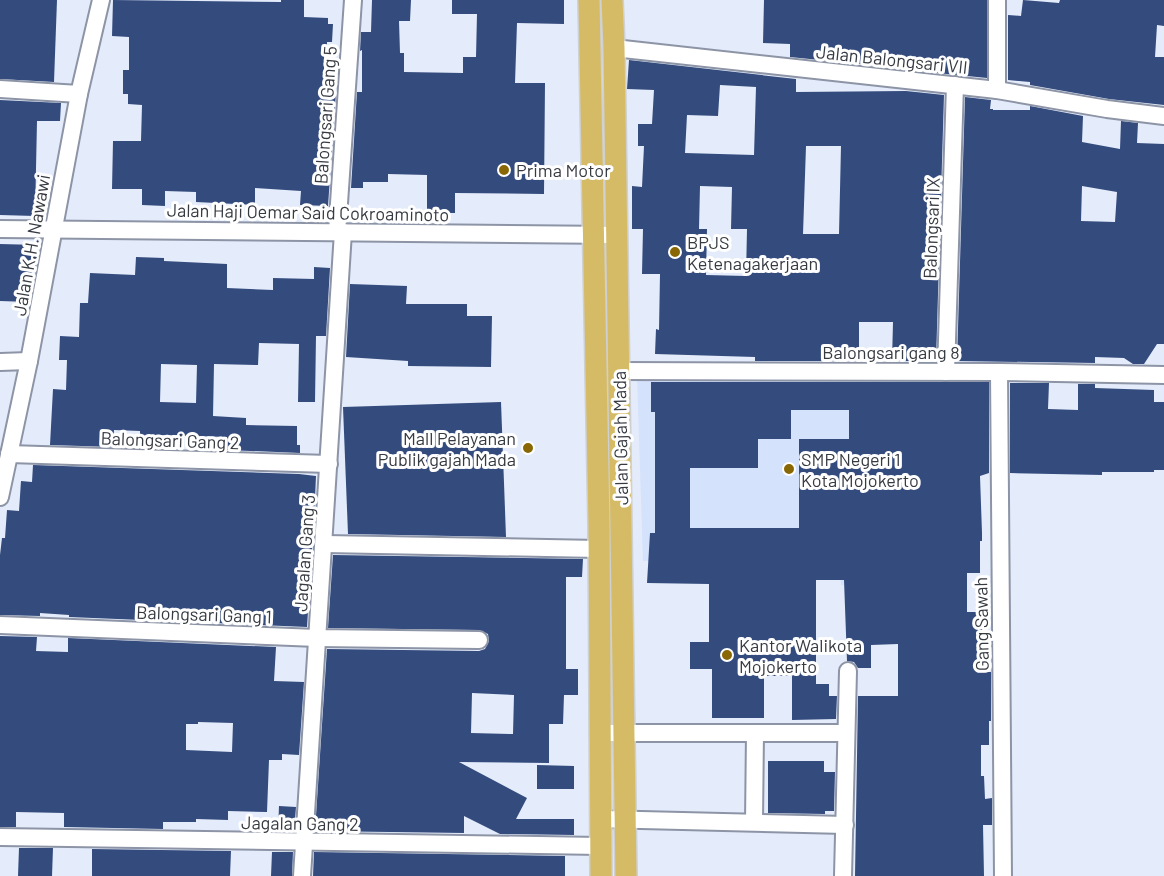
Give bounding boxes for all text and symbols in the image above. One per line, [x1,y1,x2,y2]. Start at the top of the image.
street label: Jalan Balongsari VII [815,40,969,78]
street label: Balongsari Gang 5 [309,45,341,185]
place label: Prima Motor [516,159,611,181]
marker: Prima Motor [497,163,511,177]
street label: Jalan K.H. Nawawi [8,173,54,317]
street label: Balongsari IX [918,177,944,279]
street label: Jalan Haji Oemar Said Cokroaminoto [167,199,449,225]
place label: BPJS Ketenagakerjaan [687,231,818,274]
marker: BPJS Ketenagakerjaan [668,245,682,259]
street label: Balongsari gang 8 [822,341,960,363]
street label: Jalan Gajah Mada [608,371,632,505]
street label: Balongsari Gang 2 [100,427,240,453]
place label: Mall Pelayanan Publik gajah Mada [378,427,516,470]
marker: Mall Pelayanan Publik gajah Mada [521,441,535,455]
place label: SMP Negeri 1 Kota Mojokerto [801,448,919,491]
marker: SMP Negeri 1 Kota Mojokerto [782,462,796,476]
street label: Jagalan Gang 3 [289,494,319,612]
street label: Gang Sawah [969,577,993,671]
street label: Balongsari Gang 1 [136,601,272,627]
place label: Kantor Walikota Mojokerto [739,634,862,677]
marker: Kantor Walikota Mojokerto [720,648,734,662]
street label: Jagalan Gang 2 [241,811,359,835]

